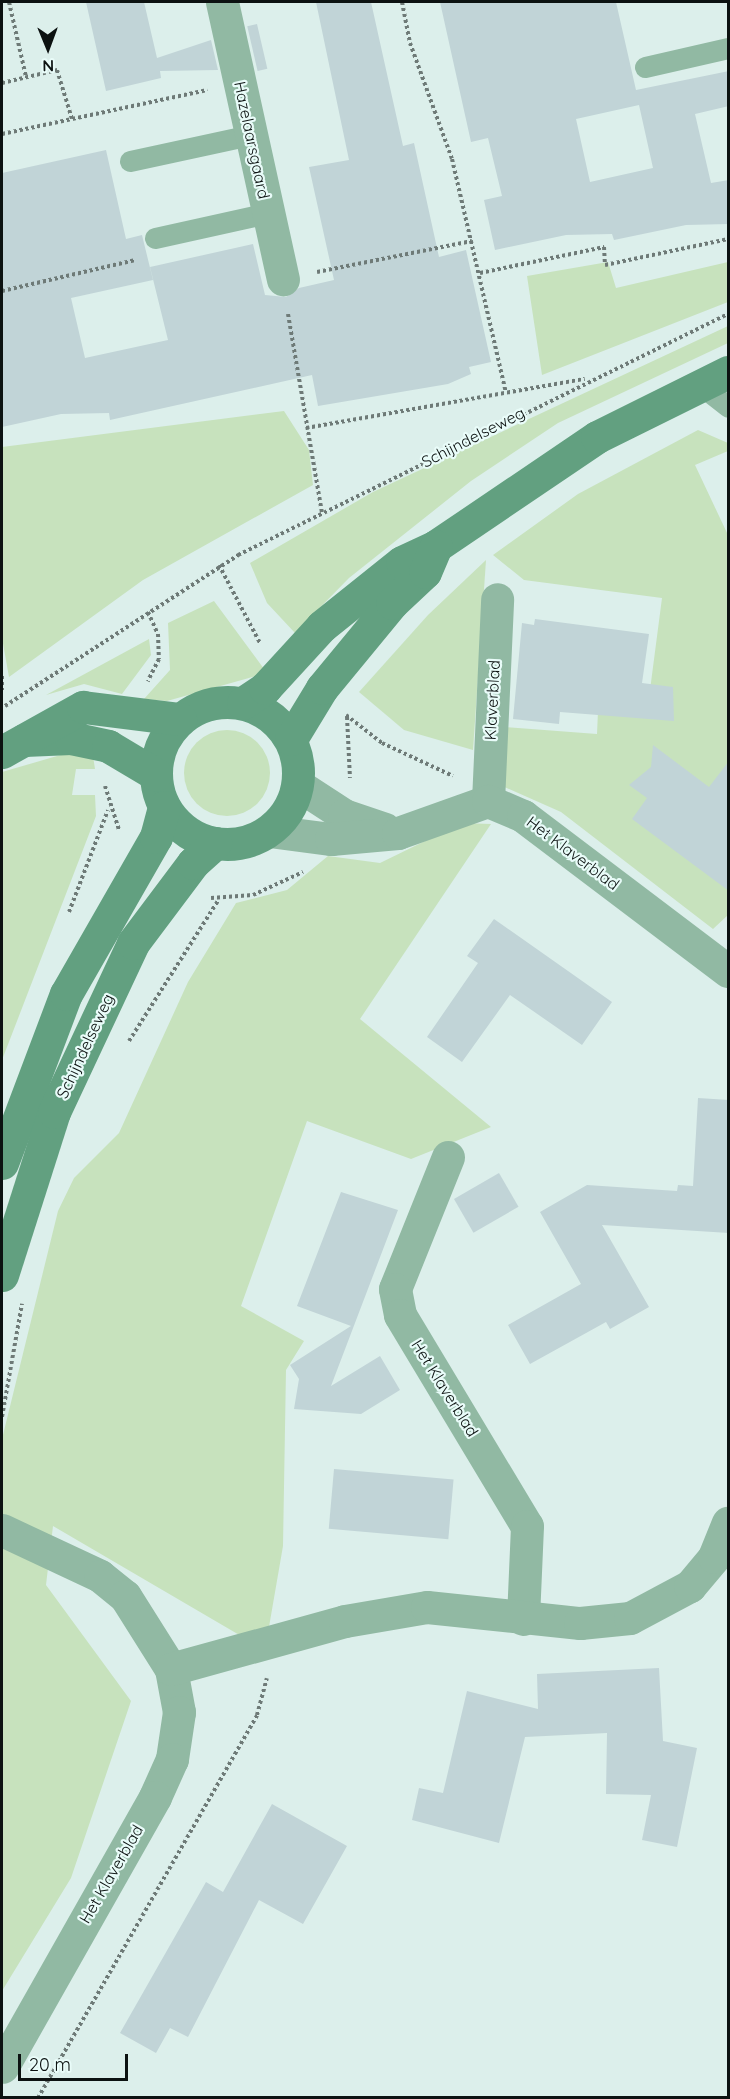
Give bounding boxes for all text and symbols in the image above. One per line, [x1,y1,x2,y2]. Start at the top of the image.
north arrow [18,18,78,78]
text: N [42,56,54,76]
street label: Hazelaarsgaard [230,80,274,200]
street label: Schijndelseweg [418,403,528,471]
street label: Klaverblad [480,659,504,741]
street label: Het Klaverblad [523,812,623,894]
street label: Schijndelseweg [52,991,118,1101]
street label: Het Klaverblad [408,1336,482,1440]
street label: Het Klaverblad [75,1821,147,1927]
scale bar [21,2042,130,2080]
text: 20 m [29,2053,71,2076]

